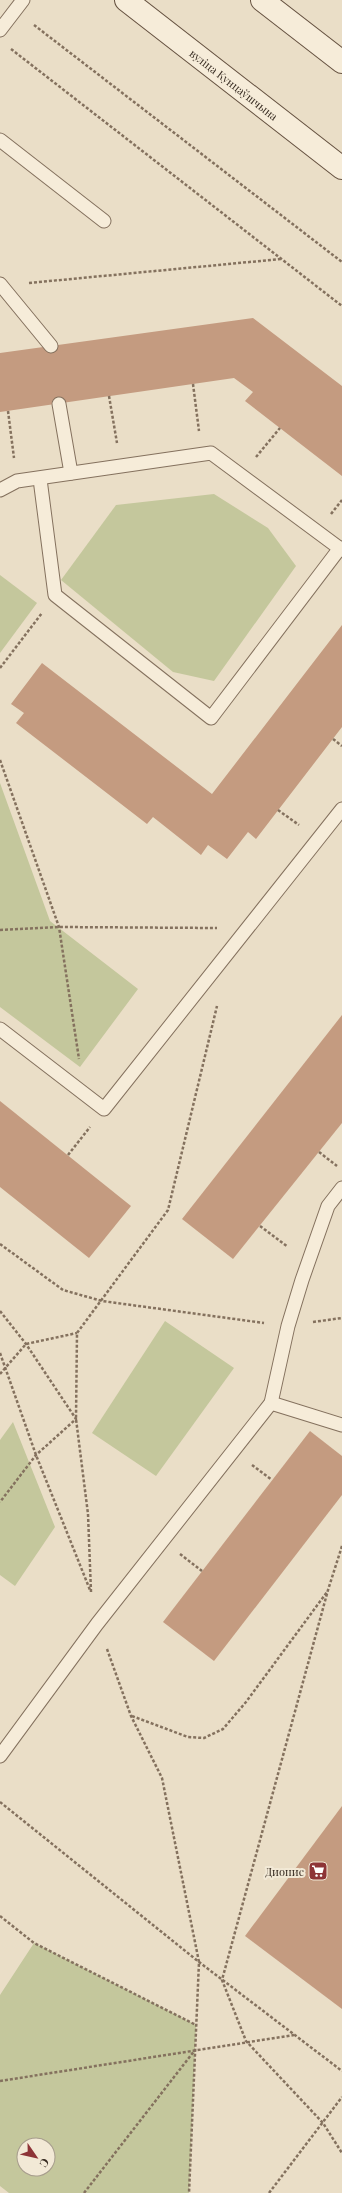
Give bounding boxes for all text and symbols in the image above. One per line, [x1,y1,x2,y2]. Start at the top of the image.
street label: вуліца Кунцаўшчына [187,45,282,123]
supermarket icon: Дионис [307,1860,329,1882]
place label: Дионис [265,1864,304,1879]
north arrow [16,2137,56,2177]
text: С [36,2155,53,2170]

